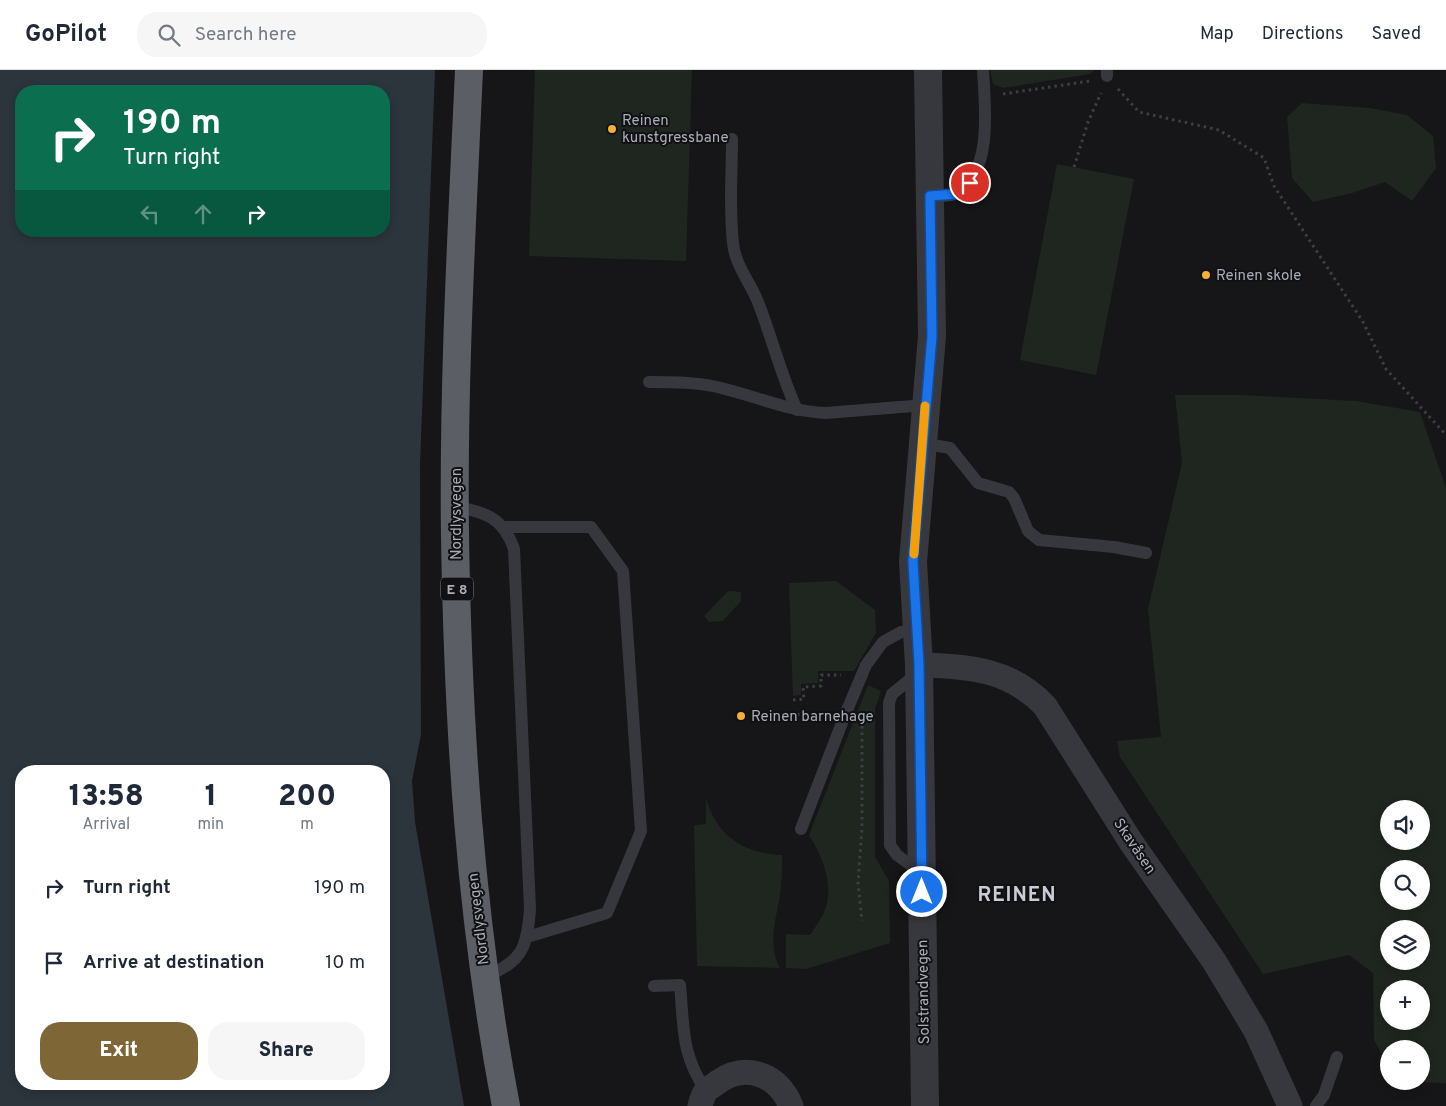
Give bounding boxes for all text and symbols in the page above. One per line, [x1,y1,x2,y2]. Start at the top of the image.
search box [137,12,487,57]
text: GoPilot [25,20,107,50]
icon: search [155,21,183,49]
text: Search here [195,23,296,47]
text: Map [1200,23,1234,46]
text: Directions [1262,23,1344,46]
text: Saved [1372,23,1421,46]
text: 190 m [123,102,221,146]
icon: right [40,105,105,170]
place label: Reinen kunstgressbane [622,112,729,148]
marker: Reinen kunstgressbane [606,123,618,135]
text: Turn right [123,145,220,172]
pin [949,162,991,204]
icon: arrive [956,169,984,197]
icon: left [136,200,164,228]
icon: ahead [189,200,217,228]
icon: right [242,200,270,228]
place label: Reinen skole [1216,267,1301,286]
marker: Reinen skole [1200,269,1212,281]
street label: Nordlysvegen [448,468,467,560]
road number: E 8 [441,578,473,600]
place label: Reinen barnehage [751,708,874,727]
marker: Reinen barnehage [735,710,747,722]
text: 13:58 [69,779,144,816]
text: 1 [205,779,217,816]
text: 200 [278,779,336,816]
map controls [1380,800,1430,1090]
button: sound [1380,800,1430,850]
text: Arrival [82,815,130,835]
text: min [198,815,224,835]
text: m [300,815,314,835]
street label: Skavåsen [1108,815,1159,878]
button: search [1380,860,1430,910]
position arrow [895,865,947,917]
street label: Nordlysvegen [464,872,495,966]
icon: right [40,874,68,902]
text: Turn right [83,876,171,900]
text: 190 m [314,876,365,900]
district label: REINEN [977,883,1057,909]
button: layers [1380,920,1430,970]
street label: Solstrandvegen [914,939,935,1044]
icon: arrive [40,949,68,977]
text: Arrive at destination [83,951,264,975]
text: 10 m [325,951,365,975]
button: + [1380,980,1430,1030]
button: Exit [40,1022,198,1080]
button: Share [208,1022,365,1080]
button: − [1380,1040,1430,1090]

